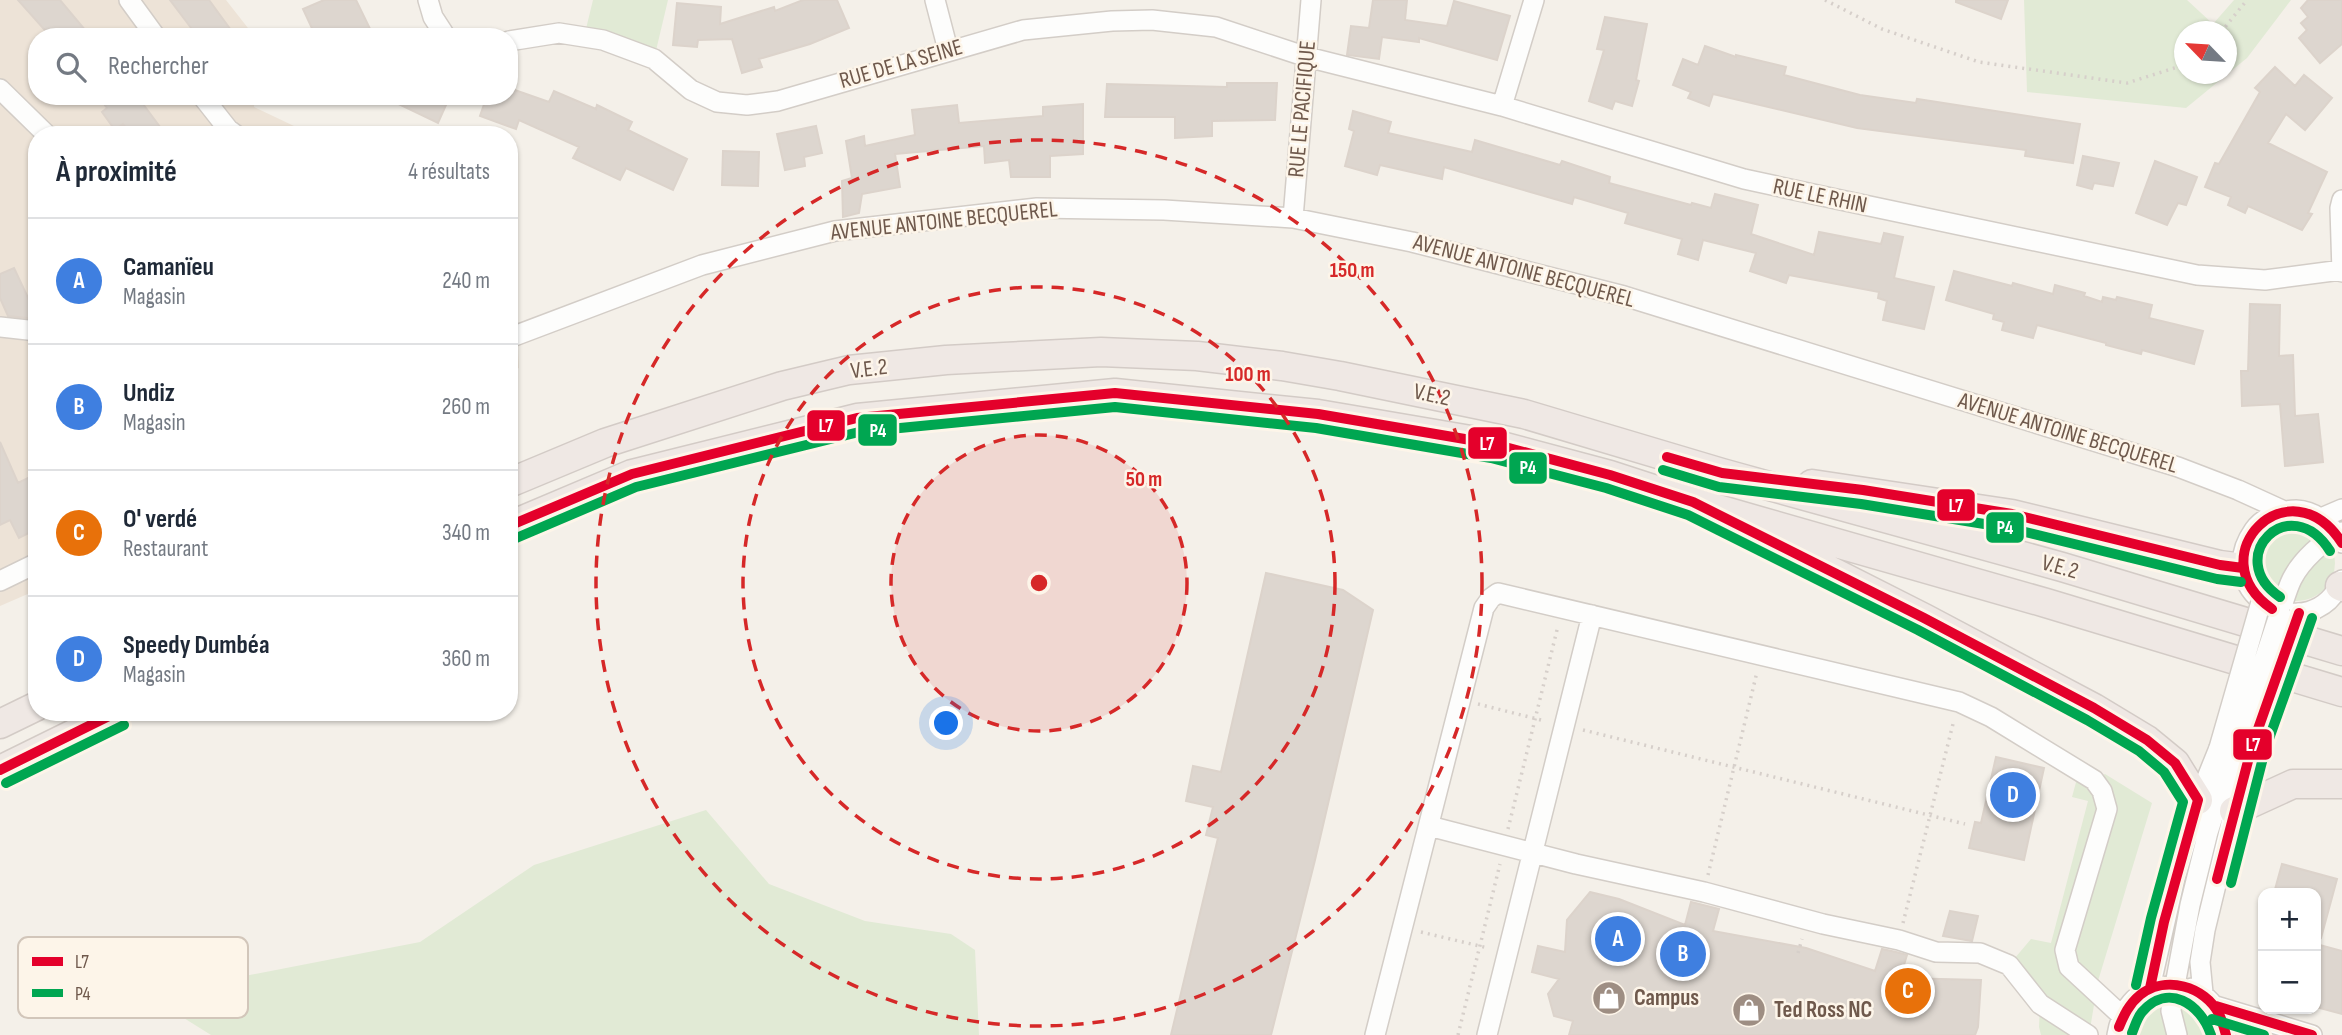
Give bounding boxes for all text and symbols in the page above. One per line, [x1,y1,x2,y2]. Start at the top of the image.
north arrow [2174,21,2237,84]
search box [28,28,518,105]
street label: RUE DE LA SEINE [836,33,966,95]
street label: RUE LE PACIFIQUE [1282,39,1322,179]
icon: search [52,48,90,86]
text: Rechercher [108,51,209,82]
text: À proximité [56,154,177,190]
text: 4 résultats [408,158,490,186]
street label: RUE LE RHIN [1770,172,1870,220]
street label: AVENUE ANTOINE BECQUEREL [828,195,1059,247]
street label: AVENUE ANTOINE BECQUEREL [1409,228,1638,314]
text: Camanïeu [123,252,214,283]
text: 150 m [1330,258,1374,283]
text: A [74,267,84,295]
text: 240 m [442,267,490,295]
text: Magasin [123,283,186,311]
street label: V.E.2 [849,353,889,385]
text: 100 m [1225,362,1271,387]
street label: V.E.2 [1411,377,1453,413]
text: Undiz [123,378,175,409]
street label: AVENUE ANTOINE BECQUEREL [1954,386,2182,480]
text: B [74,393,84,421]
text: 260 m [442,393,490,421]
text: Magasin [123,409,186,437]
line badge: L7 [806,409,846,442]
line badge: P4 [857,413,898,447]
text: L7 [819,415,834,438]
text: P4 [870,420,887,443]
line badge: L7 [1467,426,1508,460]
text: L7 [1480,433,1495,456]
line badge: P4 [1508,451,1548,485]
text: P4 [1520,457,1537,480]
text: 50 m [1126,467,1162,492]
line badge: L7 [1936,488,1976,522]
text: L7 [1949,495,1964,518]
text: O' verdé [123,504,197,535]
line badge: P4 [1985,511,2025,544]
text: P4 [1997,517,2014,540]
text: C [73,519,85,547]
text: 340 m [442,519,490,547]
text: Restaurant [123,535,208,563]
street label: V.E.2 [2038,548,2082,586]
centre of rings [1027,571,1051,595]
text: Speedy Dumbéa [123,630,270,661]
text: D [73,645,85,673]
text: 360 m [442,645,490,673]
text: Magasin [123,661,186,689]
your location [929,706,963,740]
line badge: L7 [2232,728,2273,761]
text: L7 [2246,734,2261,757]
pin: D [1990,769,2036,821]
map controls [2258,888,2321,1014]
button: + [2258,888,2321,951]
pin: A [1595,913,1641,965]
pin: B [1660,928,1706,980]
legend [18,937,248,1018]
text: L7 [75,951,89,974]
button: − [2258,951,2321,1014]
pin: C [1885,965,1931,1017]
shop icon: Campus [1590,979,1628,1017]
text: P4 [75,983,90,1006]
place label: Campus [1634,984,1699,1012]
shop icon: Ted Ross NC [1730,991,1768,1029]
place label: Ted Ross NC [1774,996,1872,1024]

